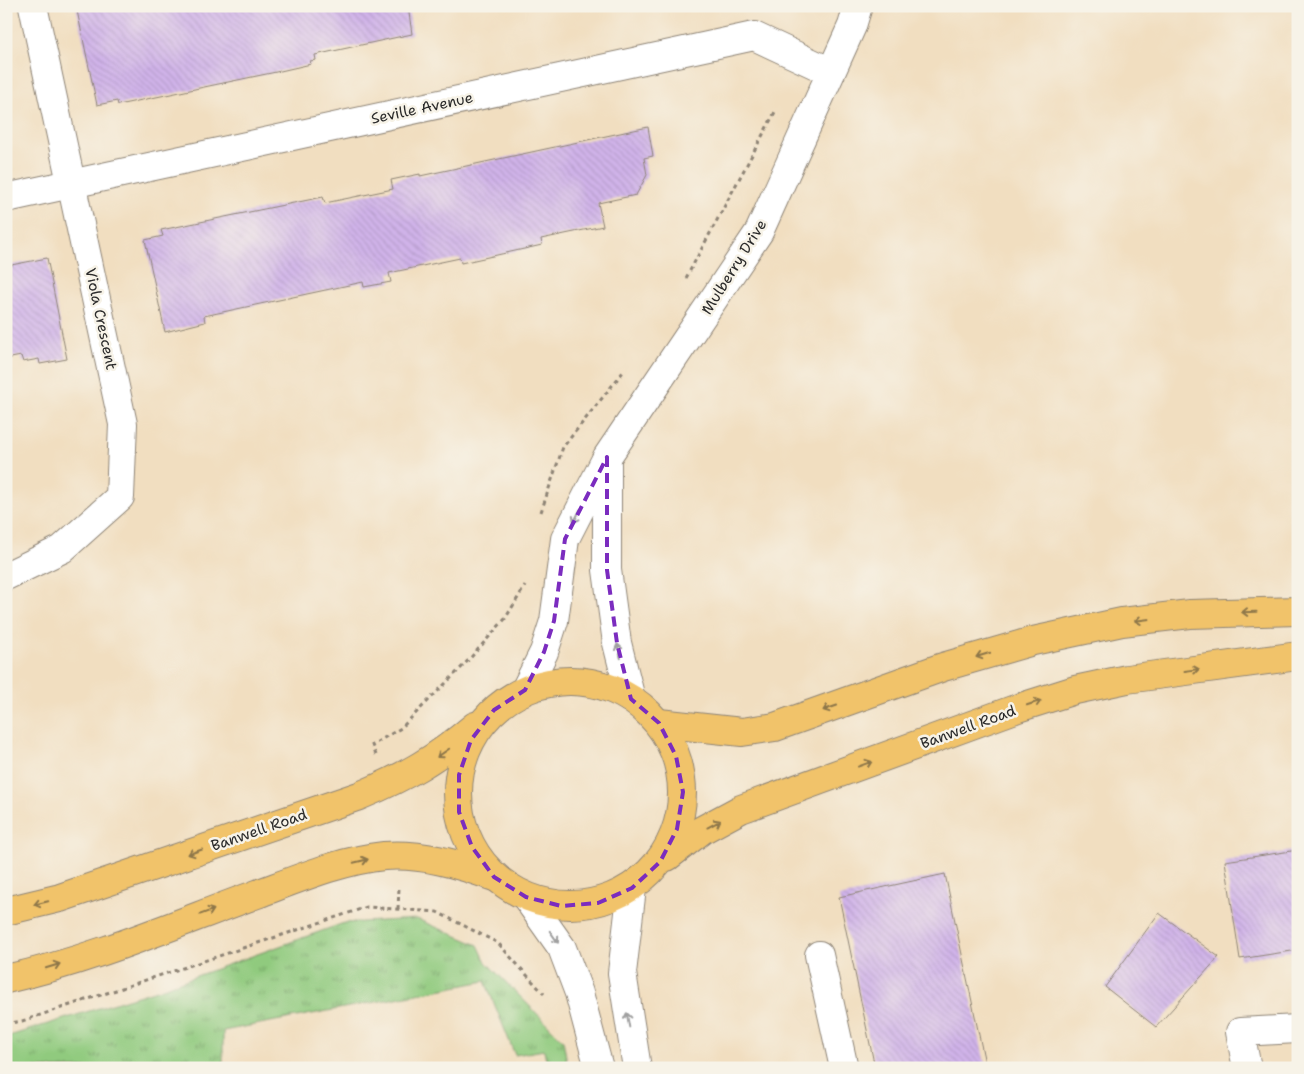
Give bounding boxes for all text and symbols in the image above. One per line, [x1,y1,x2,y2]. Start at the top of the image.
street label: Seville Avenue [369,87,475,129]
street label: Mulberry Drive [697,216,771,318]
street label: Viola Crescent [80,266,122,372]
one-way arrow [572,508,581,523]
one-way arrow [1241,608,1257,617]
one-way arrow [1134,615,1150,625]
one-way arrow [614,644,624,660]
one-way arrow [976,651,992,661]
one-way arrow [1184,665,1200,675]
one-way arrow [1026,698,1042,708]
street label: Banwell Road [918,700,1019,754]
one-way arrow [822,703,838,713]
one-way arrow [436,748,450,758]
one-way arrow [856,759,872,768]
street label: Banwell Road [208,804,310,856]
one-way arrow [706,819,721,829]
one-way arrow [188,848,204,857]
one-way arrow [352,856,368,866]
one-way arrow [34,899,50,908]
one-way arrow [198,907,214,916]
one-way arrow [549,930,559,944]
one-way arrow [45,960,61,970]
one-way arrow [623,1012,633,1028]

